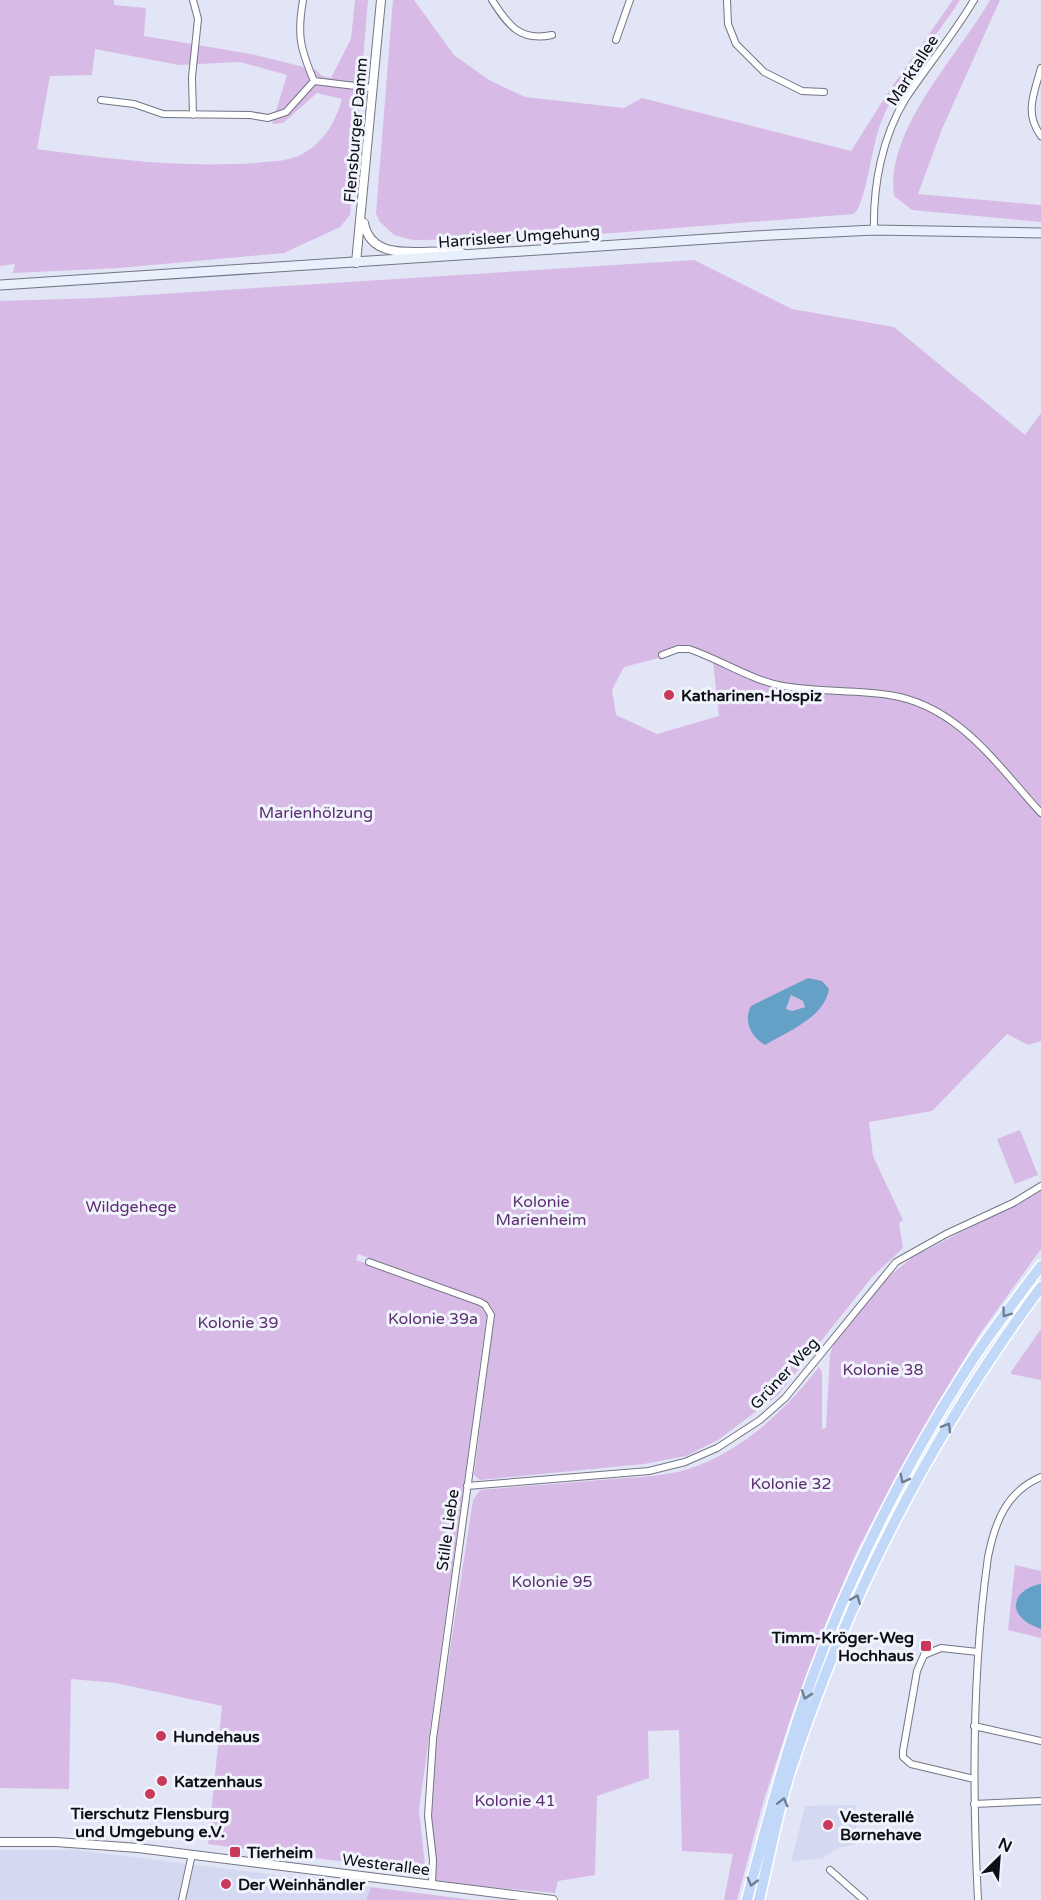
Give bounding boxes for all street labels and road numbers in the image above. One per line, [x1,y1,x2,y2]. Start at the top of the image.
street label: Marktallee [883,31,943,110]
street label: Flensburger Damm [340,57,372,203]
street label: Harrisleer Umgehung [437,221,601,253]
street label: Grüner Weg [746,1333,823,1414]
street label: Stille Liebe [432,1488,464,1572]
street label: Westerallee [341,1850,431,1880]

